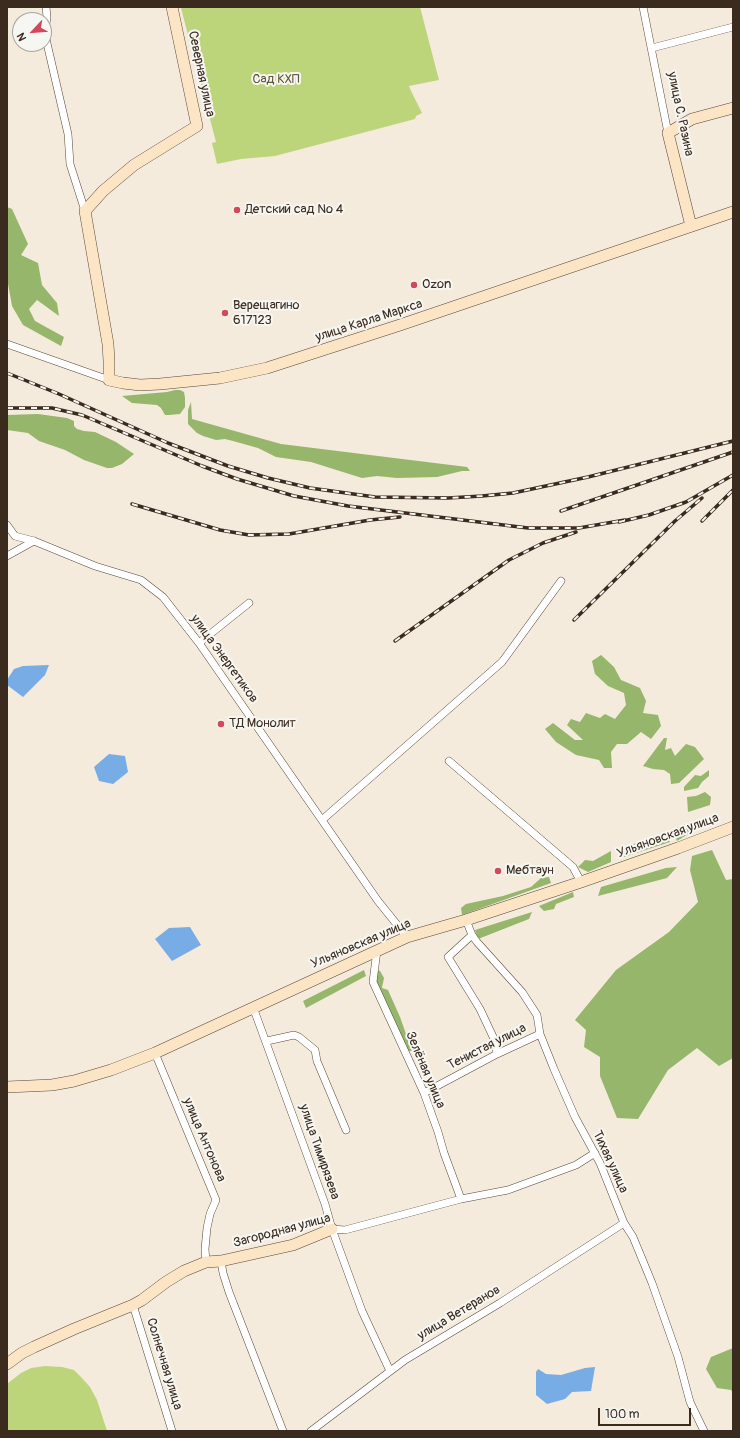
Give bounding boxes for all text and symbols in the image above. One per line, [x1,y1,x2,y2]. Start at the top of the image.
north arrow [12,12,52,52]
street label: Северная улица [184,30,218,118]
text: N [14,31,29,43]
street label: улица С. Разина [663,70,697,158]
park label: Сад КХП [253,72,299,88]
place label: Детский сад № 4 [245,202,343,218]
marker: Детский сад № 4 [232,205,242,215]
place label: Ozon [422,277,451,293]
marker: Ozon [409,280,419,290]
street label: улица Карла Маркса [314,296,424,346]
place label: Верещагино 617123 [233,298,300,329]
marker: Верещагино 617123 [220,308,230,318]
street label: улица Энергетиков [187,612,261,706]
place label: ТД Монолит [229,716,296,732]
marker: ТД Монолит [216,719,226,729]
street label: Ульяновская улица [615,810,721,862]
place label: Мебтаун [506,863,554,879]
marker: Мебтаун [493,866,503,876]
street label: Ульяновская улица [309,916,413,972]
street label: Тенистая улица [445,1021,529,1073]
street label: Зелёная улица [402,1029,448,1111]
street label: улица Антонова [179,1096,229,1184]
street label: улица Тимирязева [295,1102,343,1202]
street label: Тихая улица [589,1128,631,1196]
street label: Загородная улица [232,1211,332,1251]
street label: улица Ветеранов [415,1282,503,1344]
street label: Солнечная улица [143,1316,185,1412]
scale bar [600,1400,693,1426]
text: 100 m [605,1407,639,1422]

